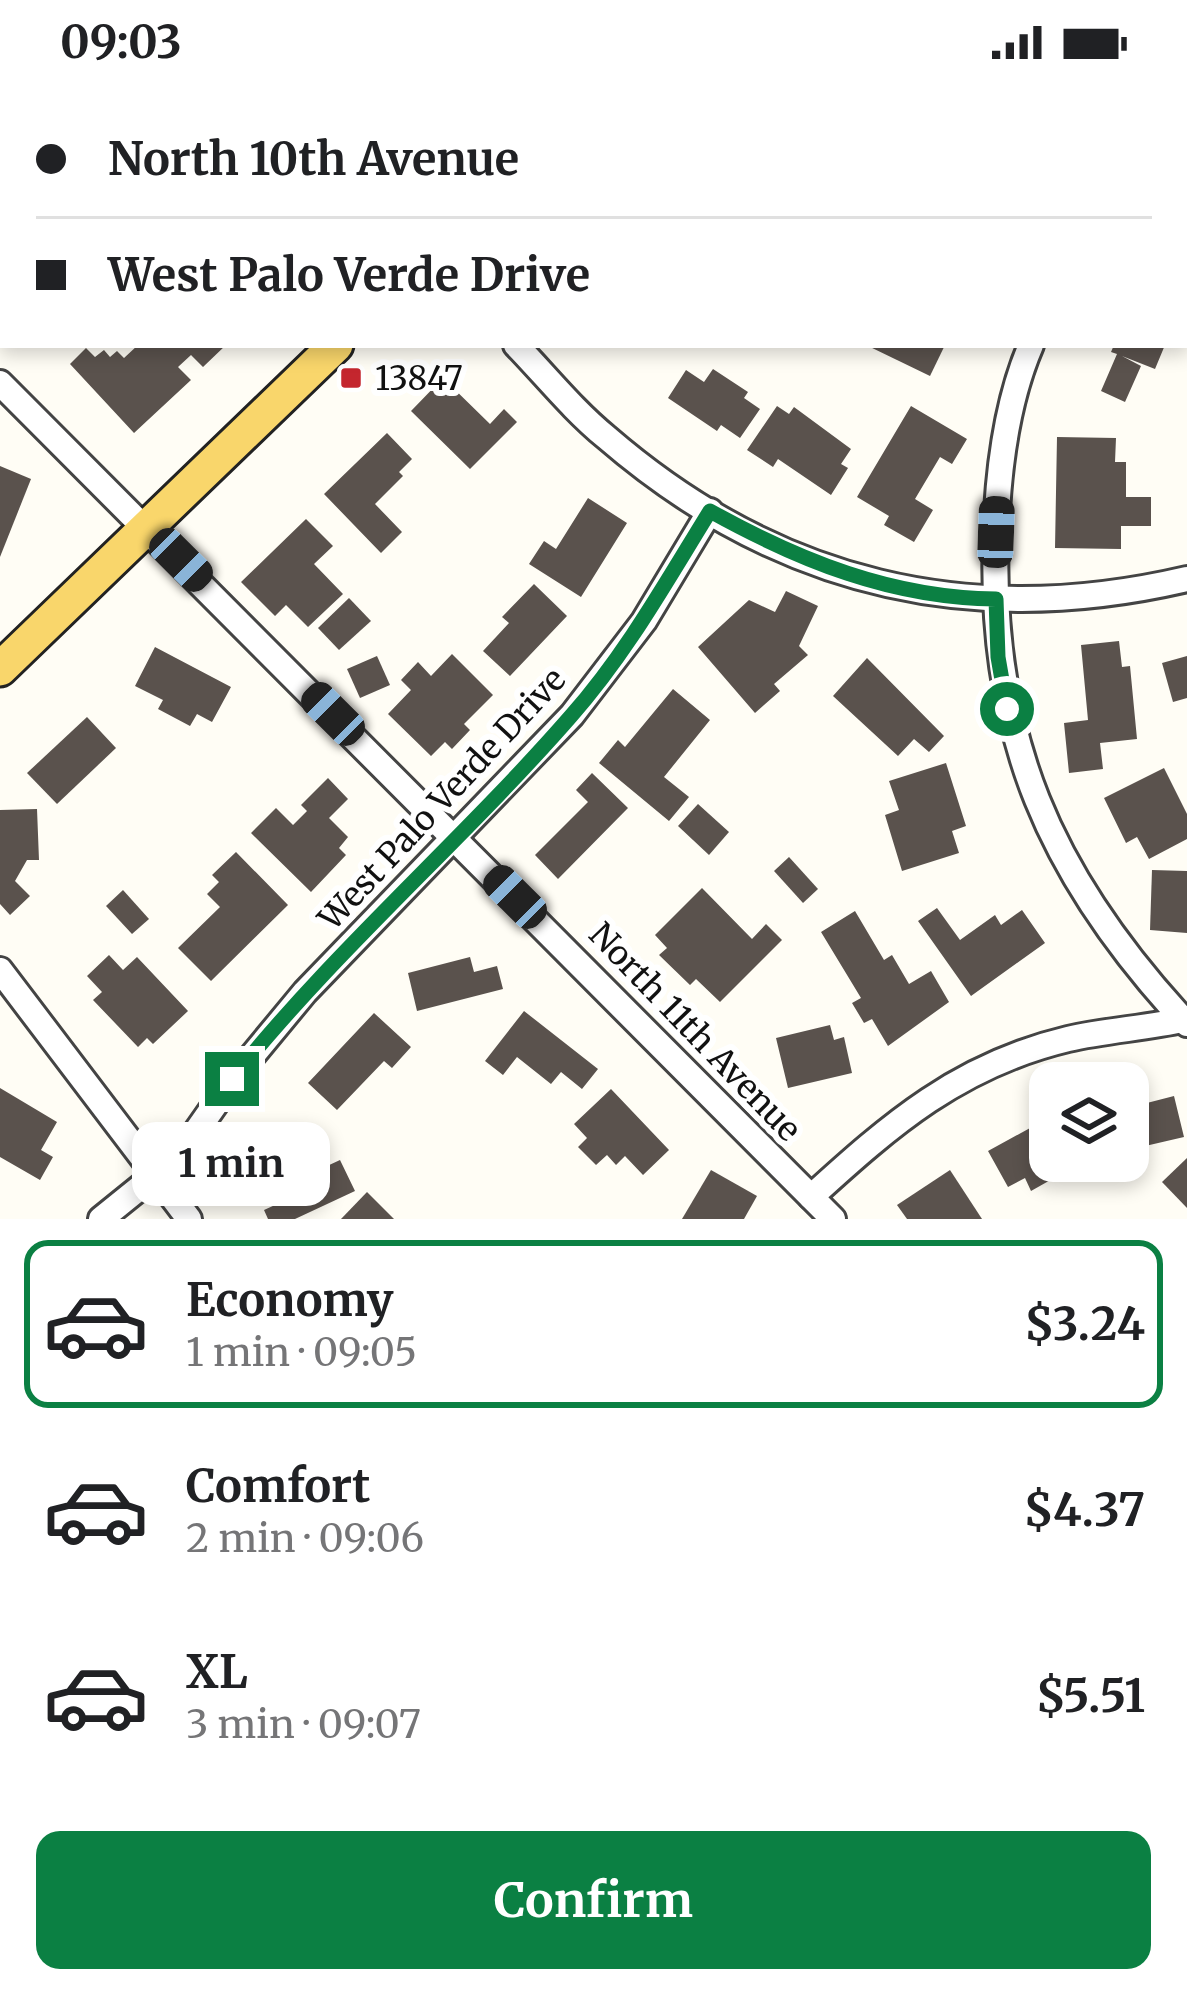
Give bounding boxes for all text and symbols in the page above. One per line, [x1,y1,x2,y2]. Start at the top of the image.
text: 09:03 [60,14,182,70]
text: North 10th Avenue [108,131,519,187]
text: West Palo Verde Drive [108,247,590,303]
place label: 13847 [375,358,463,399]
marker: 13847 [338,365,364,391]
car [977,495,1015,569]
car [143,522,219,598]
street label: West Palo Verde Drive [309,659,574,939]
car [295,676,371,752]
route start [980,682,1034,736]
car [477,859,553,935]
street label: North 11th Avenue [580,914,810,1150]
route end [205,1052,259,1106]
map controls [1029,1062,1149,1182]
button: layers [1029,1062,1149,1182]
callout: 1 min [133,1121,331,1205]
text: 1 min [178,1139,284,1188]
icon: car [42,1270,150,1378]
text: Economy [186,1272,394,1328]
text: $3.24 [1024,1296,1145,1352]
text: 1 min · 09:05 [186,1328,417,1377]
icon: car [42,1456,150,1564]
text: Comfort [186,1458,370,1514]
text: $4.37 [1023,1482,1145,1538]
text: 2 min · 09:06 [186,1514,424,1563]
icon: car [42,1642,150,1750]
text: XL [186,1644,248,1700]
text: $5.51 [1036,1668,1145,1724]
text: 3 min · 09:07 [186,1700,421,1749]
button: Confirm [36,1831,1151,1969]

